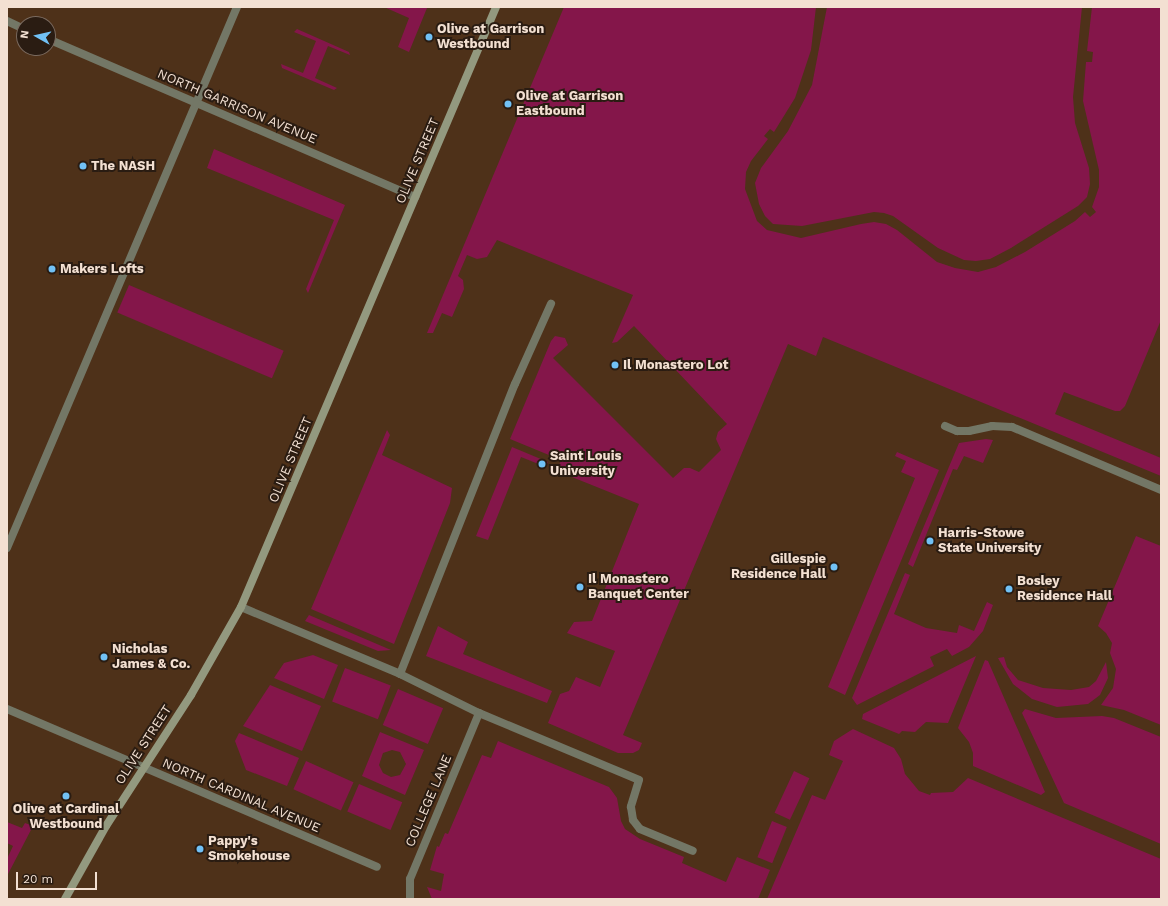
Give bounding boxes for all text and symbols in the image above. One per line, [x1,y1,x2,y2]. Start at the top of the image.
north arrow [16,16,56,56]
place label: Olive at Garrison Westbound [437,22,544,53]
text: N [18,29,32,39]
marker: Olive at Garrison Westbound [424,32,434,42]
street label: NORTH GARRISON AVENUE [155,66,319,148]
place label: Olive at Garrison Eastbound [516,89,623,120]
marker: Olive at Garrison Eastbound [503,99,513,109]
street label: OLIVE STREET [393,116,443,206]
place label: The NASH [91,158,155,174]
marker: The NASH [78,161,88,171]
place label: Makers Lofts [60,261,144,277]
marker: Makers Lofts [47,264,57,274]
place label: Il Monastero Lot [623,357,729,373]
marker: Il Monastero Lot [610,360,620,370]
street label: OLIVE STREET [266,415,316,505]
place label: Saint Louis University [550,449,621,480]
marker: Saint Louis University [537,459,547,469]
place label: Harris-Stowe State University [938,526,1041,557]
marker: Harris-Stowe State University [925,536,935,546]
place label: Gillespie Residence Hall [731,552,826,583]
marker: Gillespie Residence Hall [829,562,839,572]
place label: Il Monastero Banquet Center [588,572,689,603]
place label: Bosley Residence Hall [1017,574,1112,605]
marker: Il Monastero Banquet Center [575,582,585,592]
marker: Bosley Residence Hall [1004,584,1014,594]
place label: Nicholas James & Co. [112,642,190,673]
marker: Nicholas James & Co. [99,652,109,662]
street label: OLIVE STREET [113,702,175,788]
street label: COLLEGE LANE [403,753,455,849]
street label: NORTH CARDINAL AVENUE [159,755,323,837]
marker: Olive at Cardinal Westbound [61,791,71,801]
place label: Olive at Cardinal Westbound [13,802,119,833]
place label: Pappy's Smokehouse [208,834,290,865]
marker: Pappy's Smokehouse [195,844,205,854]
scale bar [18,864,99,890]
text: 20 m [23,872,53,886]

